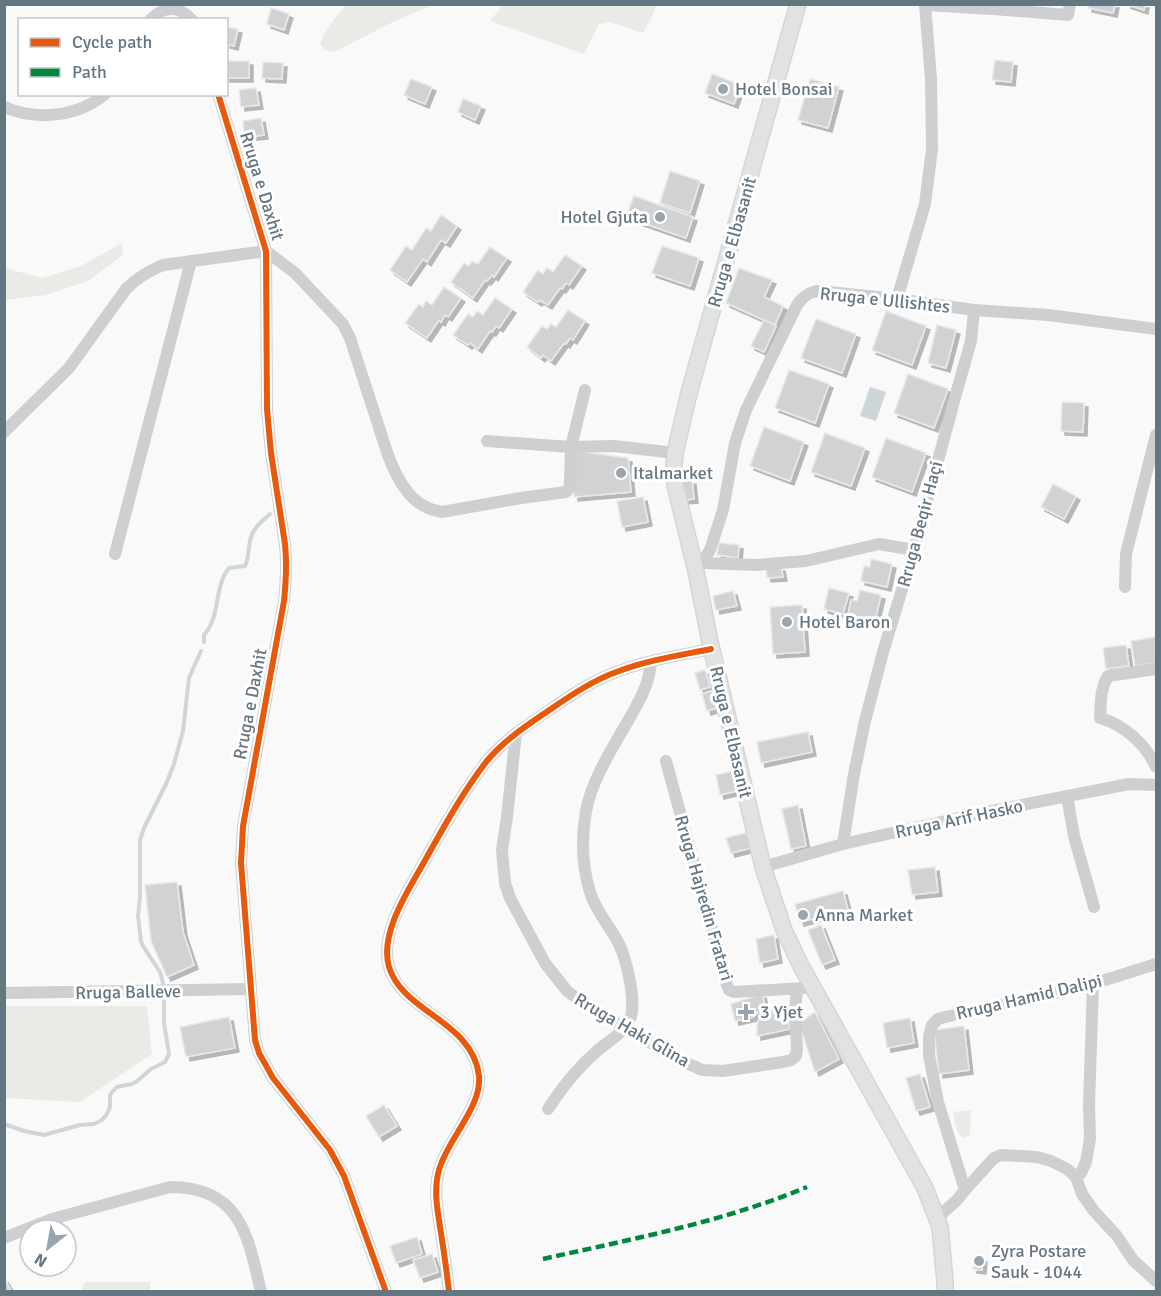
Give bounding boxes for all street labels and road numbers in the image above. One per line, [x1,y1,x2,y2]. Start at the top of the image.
street label: Rruga e Daxhit [235,129,289,243]
street label: Rruga e Elbasanit [703,174,761,310]
street label: Rruga e Ullishtes [819,282,951,318]
street label: Rruga Beqir Haçi [893,459,947,589]
street label: Rruga e Daxhit [228,647,272,761]
street label: Rruga e Elbasanit [705,664,757,800]
street label: Rruga Arif Hasko [893,795,1025,843]
street label: Rruga Hajredin Fratari [670,813,738,983]
street label: Rruga Hamid Dalipi [954,970,1104,1024]
street label: Rruga Balleve [75,980,181,1004]
street label: Rruga Haki Glina [570,988,694,1072]

